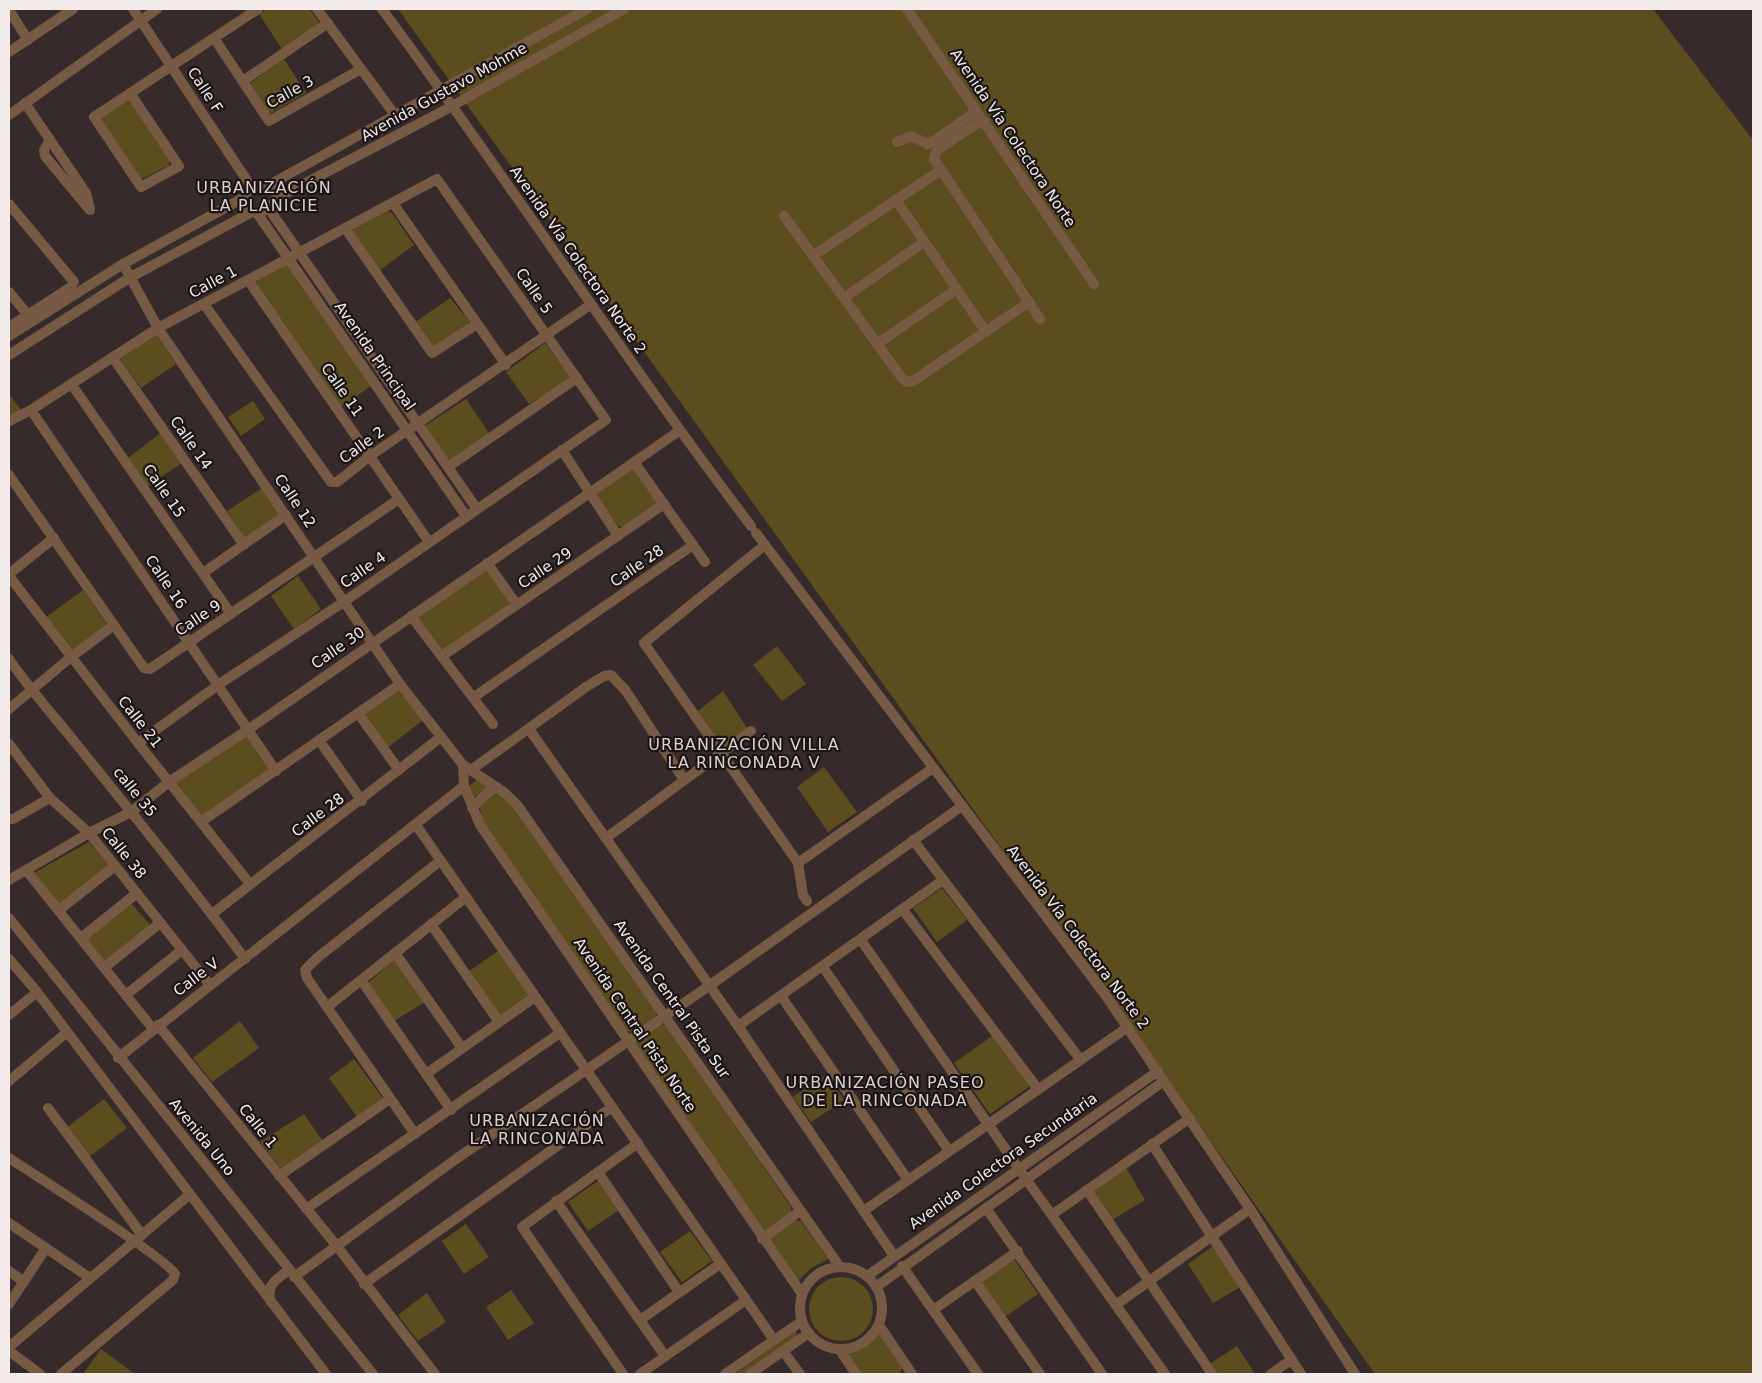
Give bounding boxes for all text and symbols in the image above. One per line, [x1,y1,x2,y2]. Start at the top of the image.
street label: Avenida Gustavo Mohme [358,39,530,145]
street label: Avenida Vía Colectora Norte [946,45,1080,231]
street label: Calle F [184,64,226,116]
street label: Calle 3 [263,72,317,112]
street label: Avenida Vía Colectora Norte 2 [506,162,650,358]
district label: URBANIZACIÓN LA PLANICIE [196,178,332,215]
street label: Calle 1 [186,262,240,302]
street label: Calle 5 [512,265,556,317]
street label: Avenida Principal [331,298,419,414]
street label: Calle 11 [317,360,367,420]
street label: Calle 14 [166,413,216,473]
street label: Calle 2 [336,423,388,467]
street label: Calle 15 [139,461,189,521]
street label: Calle 12 [270,471,320,531]
street label: Calle 28 [607,541,667,591]
street label: Calle 29 [515,543,575,593]
street label: Calle 4 [337,548,389,592]
street label: Calle 16 [141,552,191,612]
street label: Calle 9 [172,596,224,640]
street label: Calle 30 [308,623,368,673]
street label: Calle 21 [114,692,166,752]
district label: URBANIZACIÓN VILLA LA RINCONADA V [648,735,840,772]
street label: calle 35 [109,763,161,821]
street label: Calle 28 [288,789,348,841]
street label: Calle 38 [98,824,150,882]
street label: Avenida Vía Colectora Norte 2 [1003,842,1153,1032]
street label: Avenida Central Pista Sur [610,916,734,1083]
street label: Avenida Central Pista Norte [570,934,700,1116]
street label: Calle V [170,954,223,1000]
district label: URBANIZACIÓN PASEO DE LA RINCONADA [785,1073,985,1110]
street label: Avenida Colectora Secundaria [906,1089,1100,1233]
street label: Avenida Uno [165,1095,239,1179]
street label: Calle 1 [235,1100,281,1152]
district label: URBANIZACIÓN LA RINCONADA [469,1111,605,1148]

